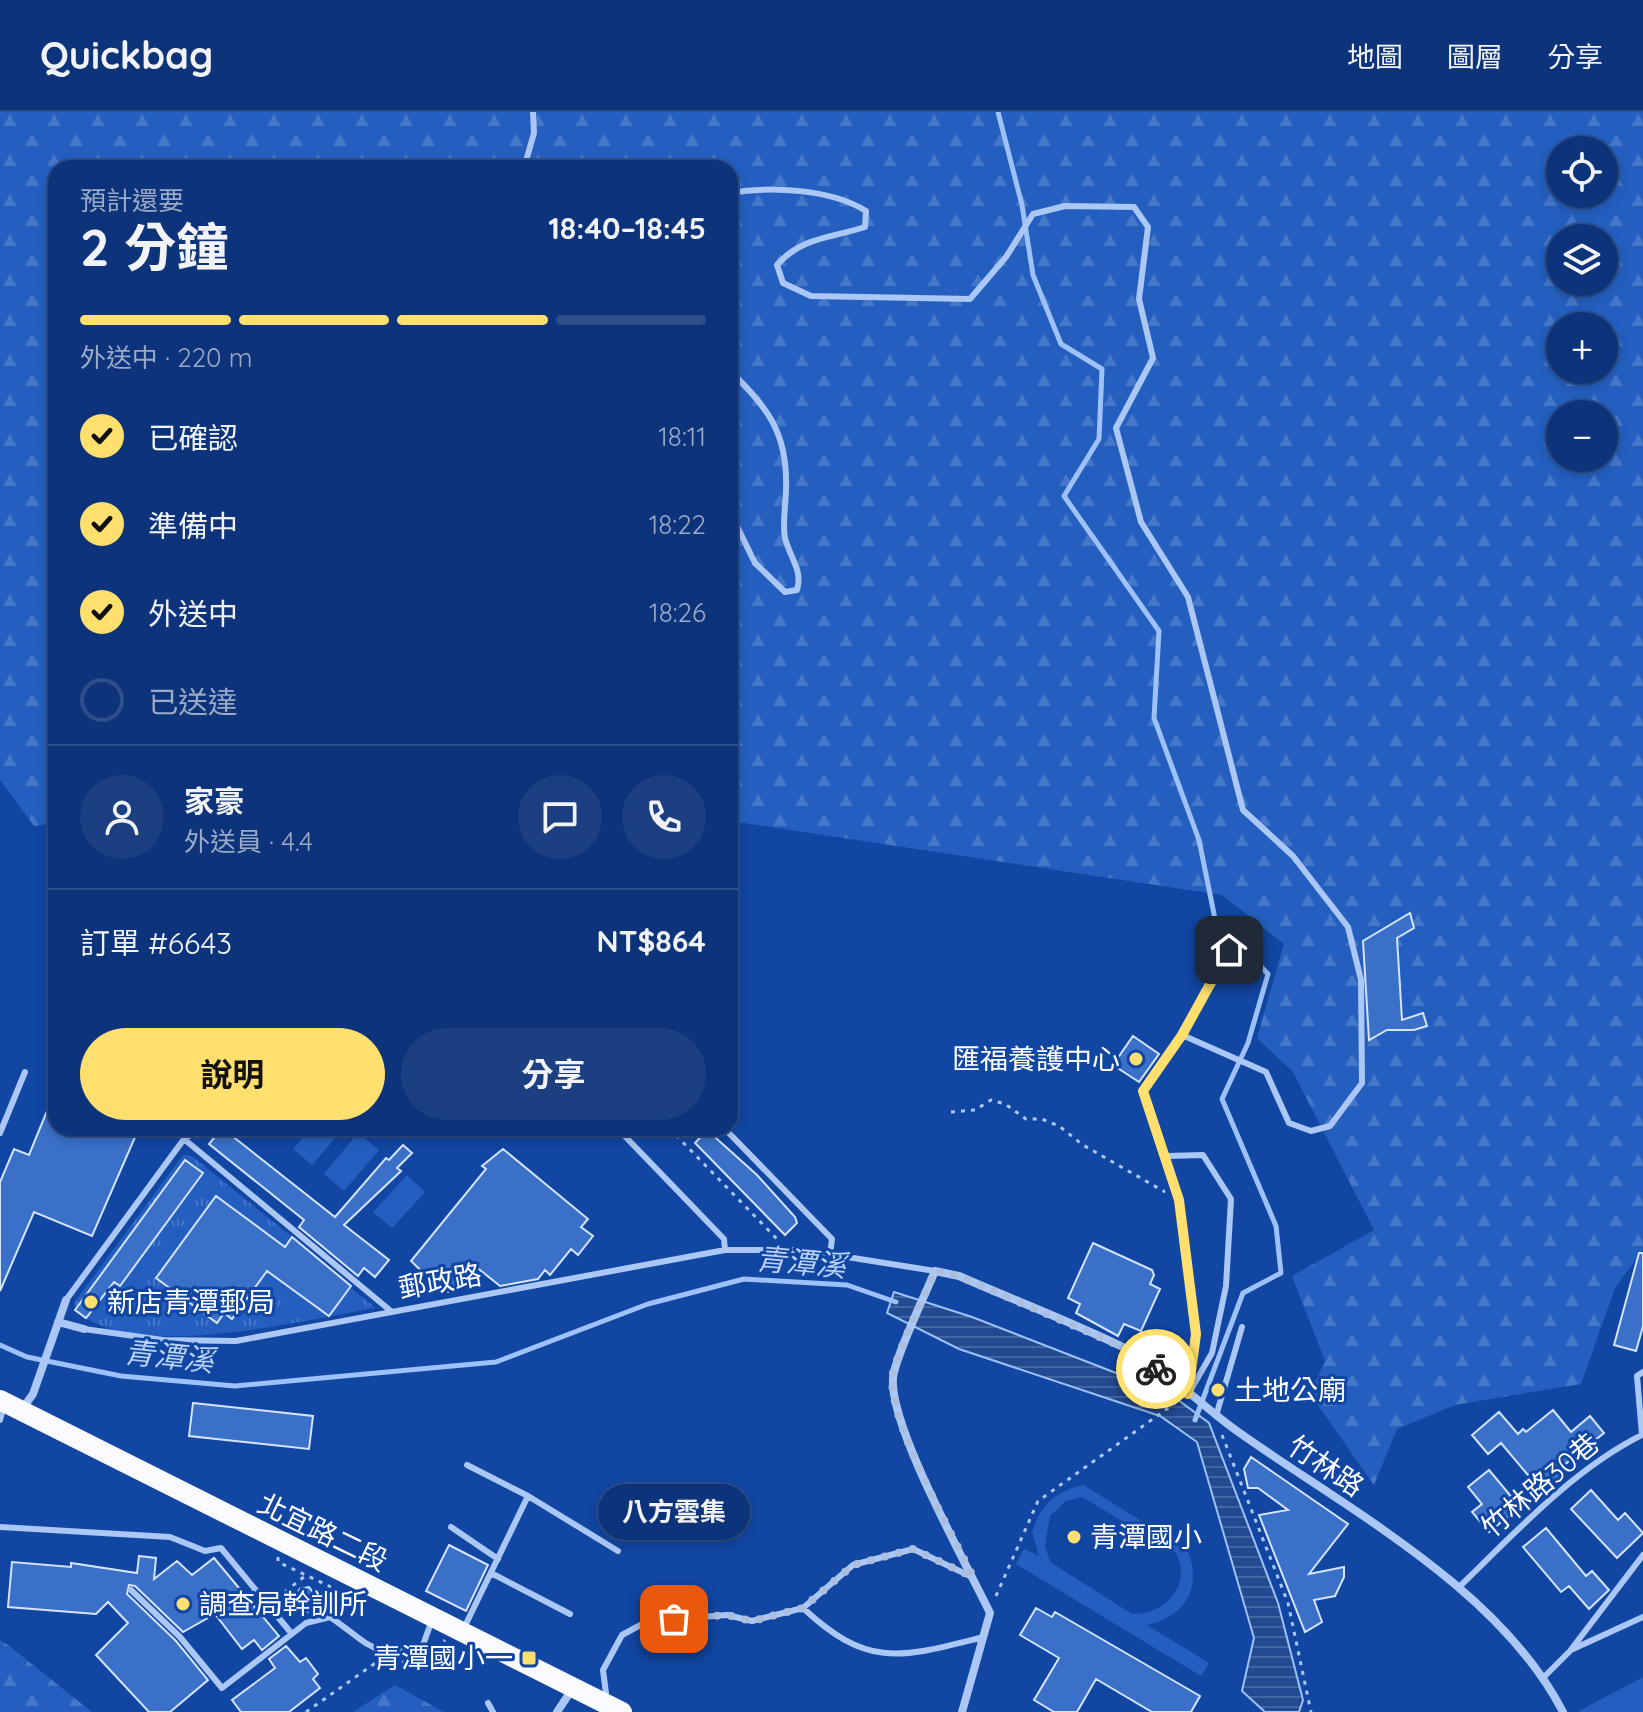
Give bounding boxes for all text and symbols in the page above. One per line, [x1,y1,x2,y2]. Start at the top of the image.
text: Quickbag [40,31,213,79]
text: 地圖 [1347,39,1403,74]
text: 圖層 [1447,39,1503,74]
text: 分享 [1547,39,1603,74]
map controls [1546,136,1618,472]
button: locate [1546,136,1618,208]
text: 預計還要 [80,184,184,217]
text: 18:40–18:45 [548,209,706,247]
text: 2 分鐘 [80,214,228,279]
button: layers [1546,224,1618,296]
button: + [1546,312,1618,384]
text: 外送中 · 220 m [80,341,252,374]
button: − [1546,400,1618,472]
icon: check [80,414,124,458]
text: 已確認 [148,419,238,457]
text: 18:11 [658,420,706,453]
icon: check [80,502,124,546]
text: 準備中 [148,507,238,545]
text: 18:22 [649,508,706,541]
icon: check [80,590,124,634]
text: 外送中 [148,595,238,633]
text: 18:26 [649,596,706,629]
text: 已送達 [148,683,238,721]
button: person [80,775,164,859]
button: chat [518,775,602,859]
button: phone [622,775,706,859]
text: 家豪 [184,782,244,820]
text: 外送員 · 4.4 [184,825,313,858]
pin [1195,916,1263,984]
text: NT$864 [597,922,706,960]
text: 訂單 #6643 [80,924,232,962]
icon: home [1207,928,1251,972]
button: 說明 [80,1028,385,1120]
button: 分享 [401,1028,706,1120]
place label: 匯福養護中心 [952,1041,1120,1076]
marker: 匯福養護中心 [1127,1050,1145,1068]
water label: 青潭溪 [755,1239,852,1285]
street label: 郵政路 [396,1256,484,1305]
place label: 新店青潭郵局 [107,1284,275,1319]
marker: 新店青潭郵局 [82,1293,100,1311]
courier [1116,1329,1196,1409]
water label: 青潭溪 [122,1332,220,1380]
icon: bike [1134,1347,1178,1391]
place label: 土地公廟 [1234,1372,1346,1407]
marker: 土地公廟 [1209,1381,1227,1399]
street label: 竹林路30巷 [1474,1425,1606,1544]
street label: 竹林路 [1282,1428,1371,1504]
callout: 八方雲集 [598,1483,750,1539]
street label: 北宜路二段 [253,1485,394,1578]
text: 八方雲集 [622,1495,726,1528]
place label: 青潭國小 [1090,1519,1202,1554]
marker: 青潭國小 [1065,1528,1083,1546]
pin [640,1585,708,1653]
place label: 調查局幹訓所 [199,1586,367,1621]
marker: 調查局幹訓所 [174,1595,192,1613]
icon: bag [652,1597,696,1641]
place label: 青潭國小一 [373,1640,513,1675]
marker: 青潭國小一 [520,1649,538,1667]

